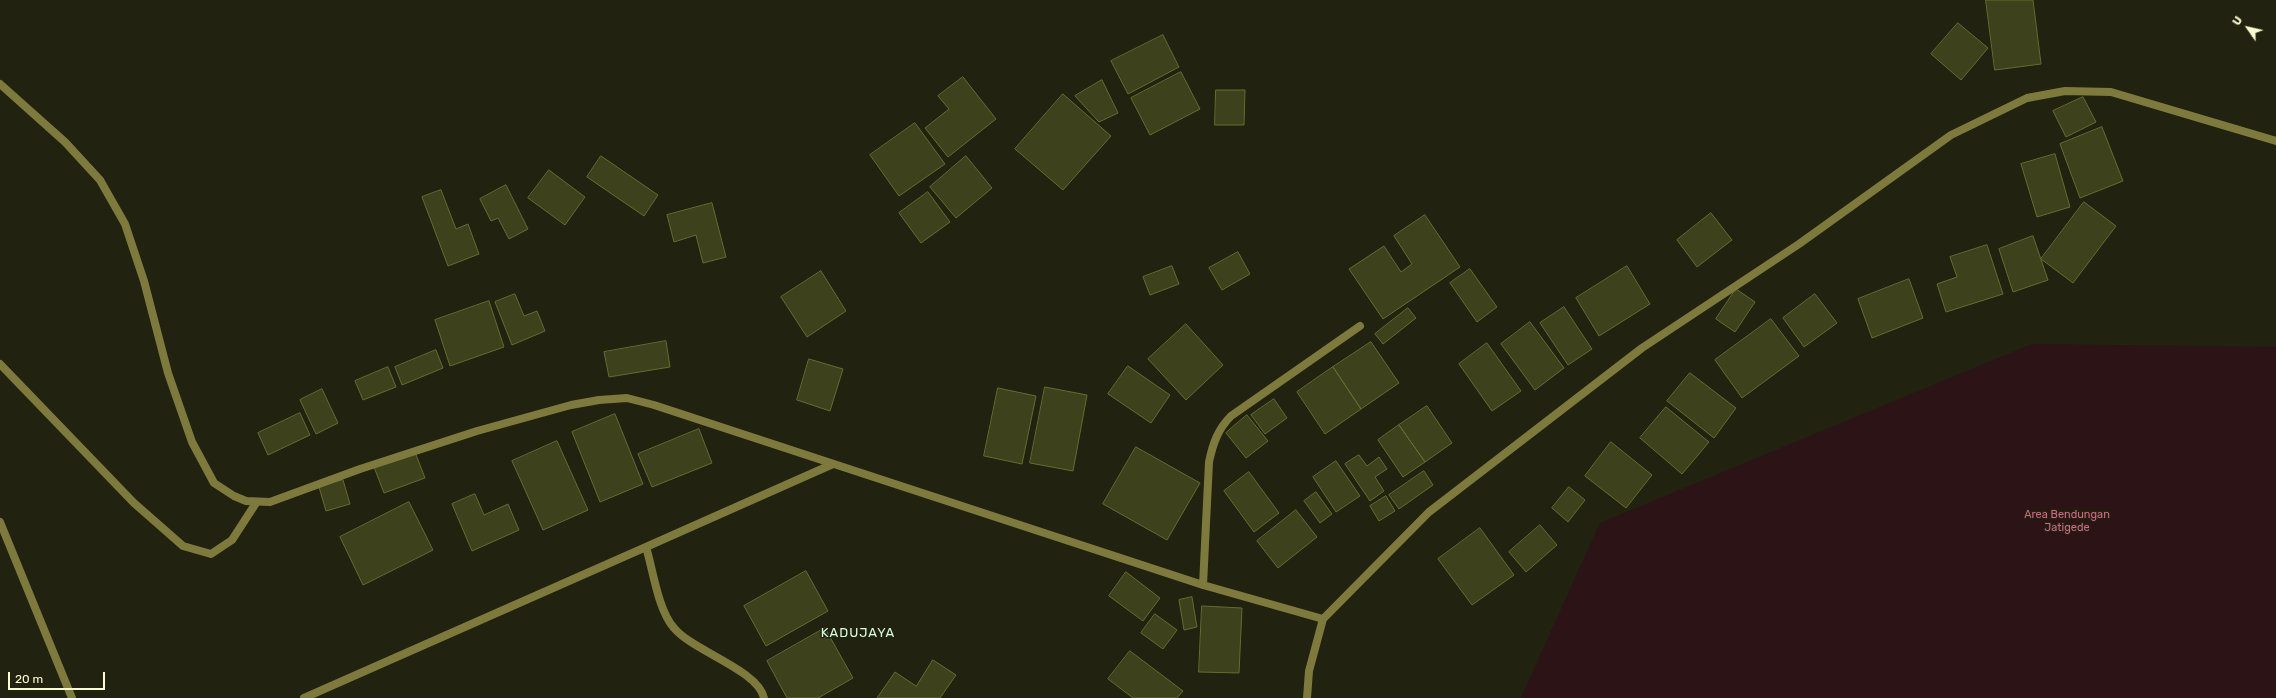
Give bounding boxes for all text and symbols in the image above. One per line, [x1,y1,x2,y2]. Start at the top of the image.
north arrow [2228,8,2268,48]
text: U [2230,14,2245,28]
park label: Area Bendungan Jatigede [2024,508,2110,534]
district label: KADUJAYA [821,625,895,641]
scale bar [10,664,107,690]
text: 20 m [15,672,43,686]

